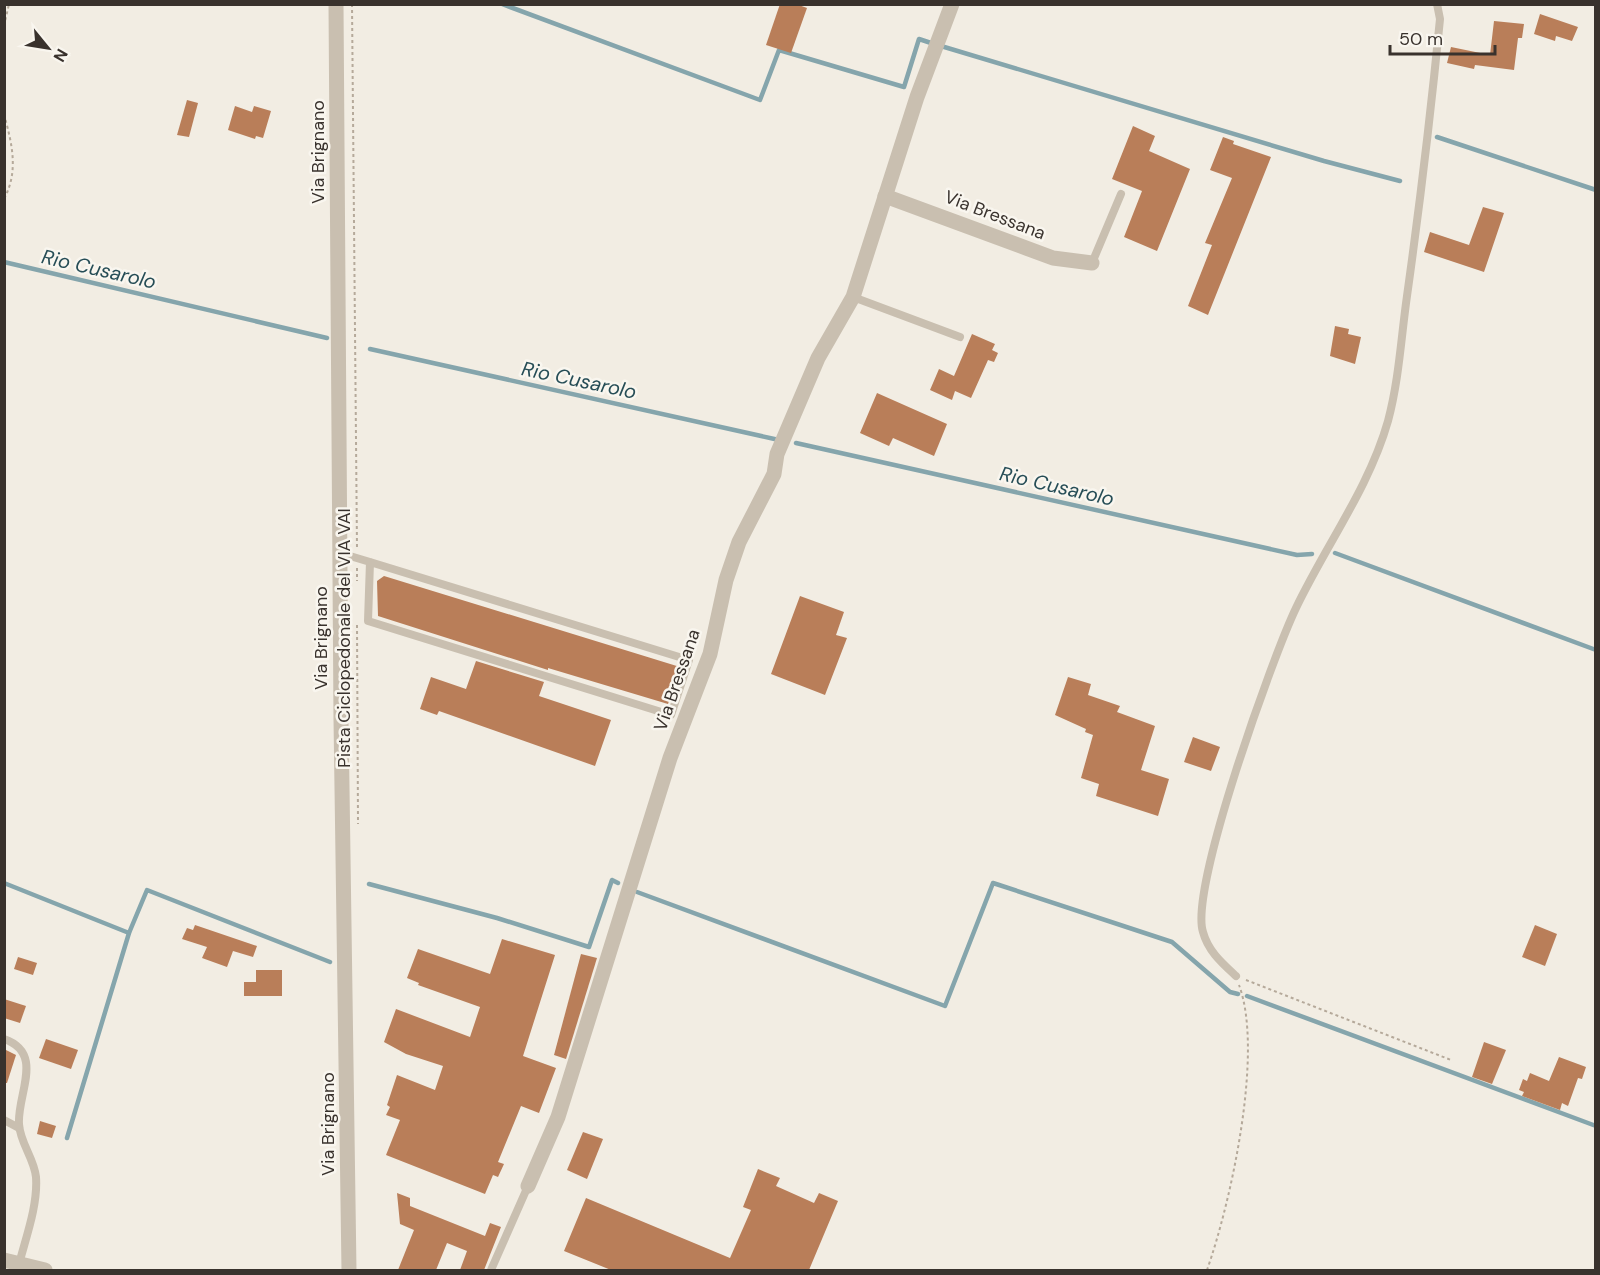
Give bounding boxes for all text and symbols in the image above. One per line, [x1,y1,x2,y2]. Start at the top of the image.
north arrow [18,18,78,78]
scale bar [1390,18,1495,56]
text: 50 m [1399,27,1443,51]
text: N [49,45,73,66]
street label: Via Brignano [306,100,330,204]
street label: Via Bressana [941,185,1049,245]
water label: Rio Cusarolo [39,243,159,295]
water label: Rio Cusarolo [519,355,639,405]
water label: Rio Cusarolo [997,460,1117,512]
street label: Pista Ciclopedonale del VIA VAI [332,508,356,768]
street label: Via Brignano [309,586,333,690]
street label: Via Bressana [648,626,706,734]
street label: Via Brignano [316,1072,340,1176]

